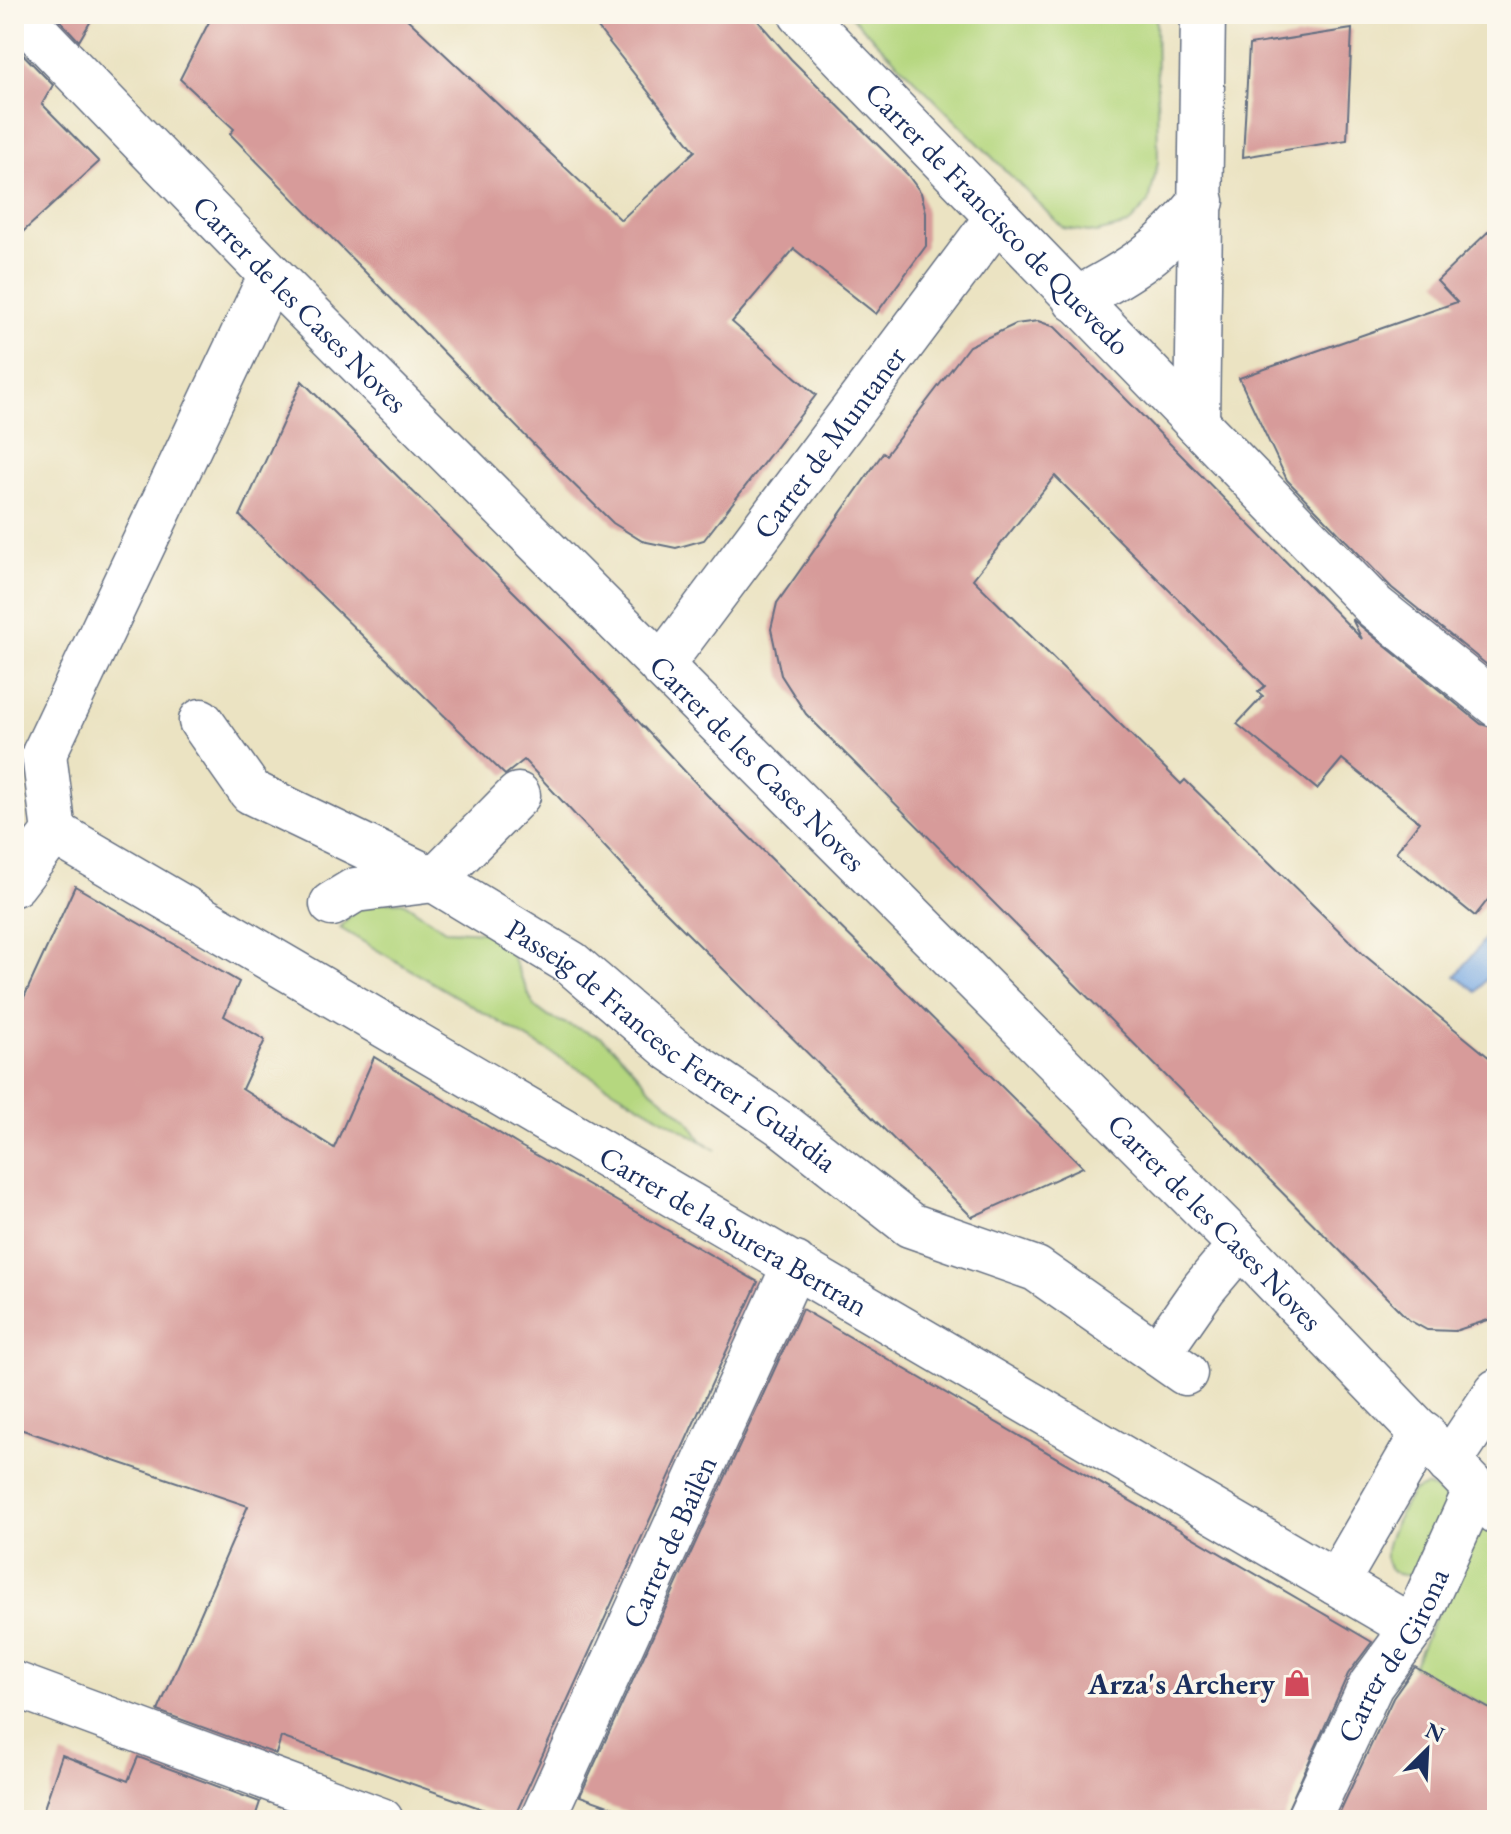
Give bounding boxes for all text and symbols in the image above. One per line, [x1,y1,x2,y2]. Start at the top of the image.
street label: Carrer de Francisco de Quevedo [857,73,1140,363]
street label: Carrer de les Cases Noves [185,186,417,421]
street label: Carrer de Muntaner [744,338,914,546]
street label: Carrer de les Cases Noves [641,646,875,879]
street label: Passeig de Francesc Ferrer i Guàrdia [499,909,846,1180]
street label: Carrer de les Cases Noves [1099,1104,1331,1339]
street label: Carrer de la Surera Bertran [592,1136,876,1324]
street label: Carrer de Bailèn [613,1449,725,1634]
street label: Carrer de Girona [1328,1561,1457,1748]
place label: Arza's Archery [1087,1664,1276,1703]
shop icon: Arza's Archery [1282,1668,1312,1698]
north arrow [1387,1710,1467,1790]
text: N [1421,1715,1449,1749]

